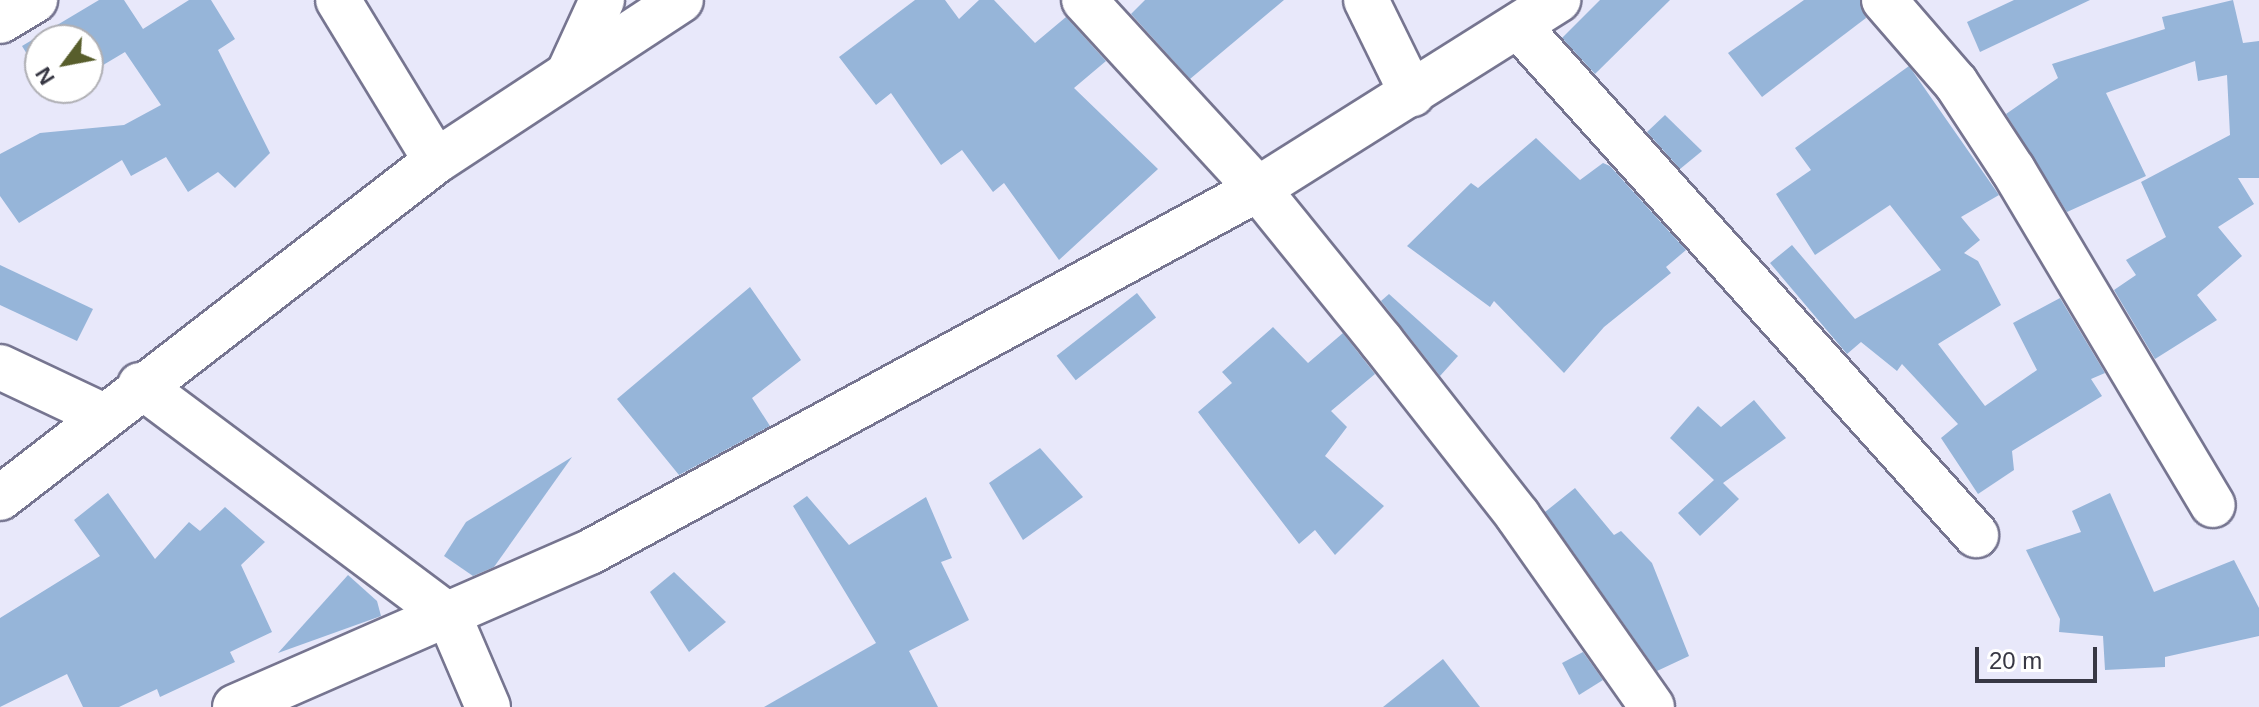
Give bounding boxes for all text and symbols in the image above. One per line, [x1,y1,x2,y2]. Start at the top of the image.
north arrow [24,24,104,104]
text: N [30,63,60,89]
scale bar [1979,631,2101,681]
text: 20 m [1989,647,2042,674]

